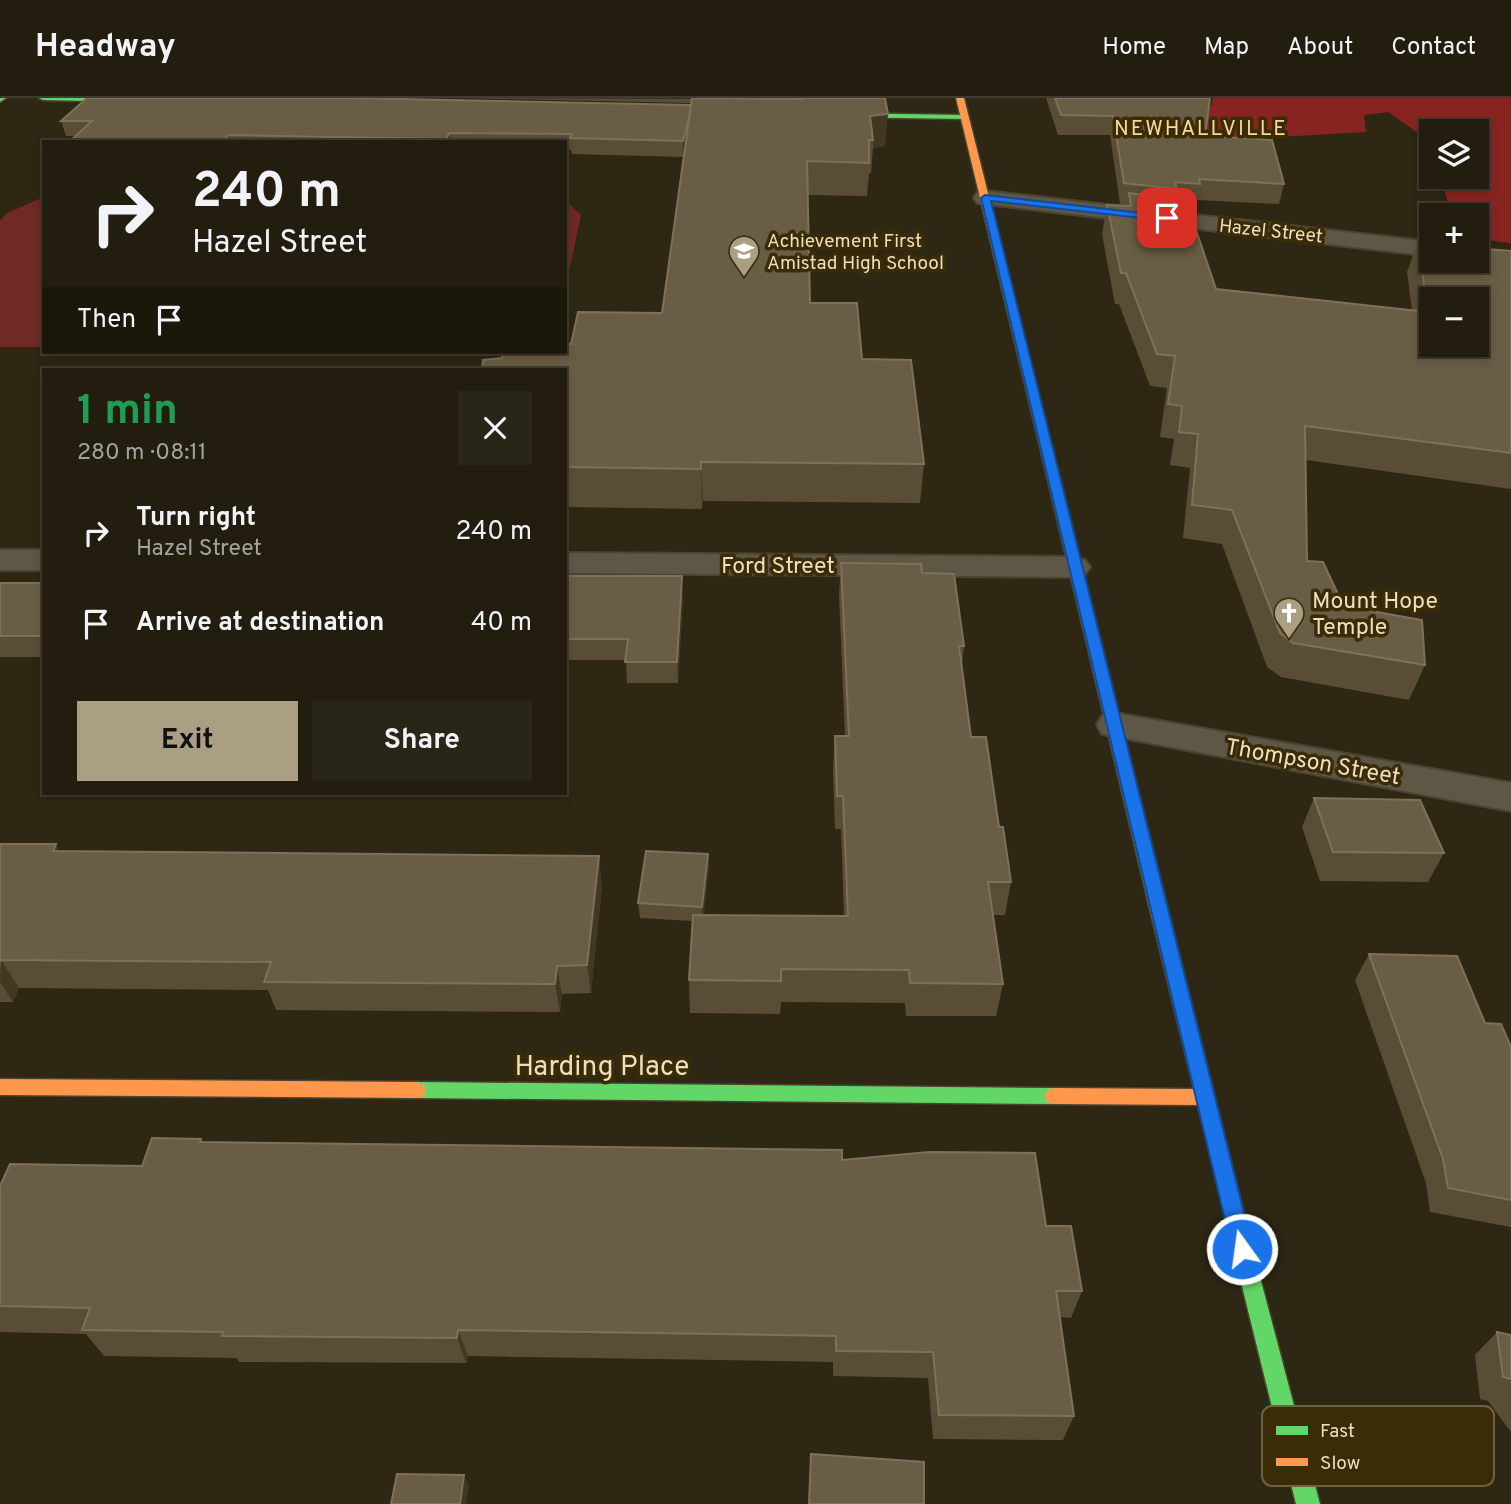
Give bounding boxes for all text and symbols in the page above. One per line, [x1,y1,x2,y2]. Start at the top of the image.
text: Headway [35,27,176,69]
text: Home [1102,33,1166,63]
text: Map [1204,33,1249,63]
text: About [1287,33,1353,63]
text: Contact [1391,33,1476,63]
district label: NEWHALLVILLE [1114,116,1288,143]
map controls [1419,119,1489,357]
button: layers [1419,119,1489,189]
text: 240 m [192,163,341,225]
icon: right [77,168,168,259]
pin [1137,188,1197,248]
icon: arrive [1148,199,1186,237]
button: + [1419,203,1489,273]
street label: Hazel Street [1218,215,1324,249]
text: Hazel Street [192,224,367,264]
place label: Achievement First Amistad High School [767,230,944,276]
school or university icon: Achievement First Amistad High School [727,234,761,278]
button: − [1419,287,1489,357]
icon: arrive [150,301,188,339]
text: Then [77,304,136,337]
text: 1 min [77,386,178,439]
button: close [458,391,532,465]
text: 280 m · 08:11 [77,439,207,468]
text: Turn right [136,502,256,535]
icon: right [77,514,115,552]
text: 240 m [455,516,532,549]
text: Hazel Street [136,535,262,564]
street label: Ford Street [721,553,835,582]
place label: Mount Hope Temple [1312,588,1438,643]
church icon: Mount Hope Temple [1272,596,1306,640]
icon: arrive [77,605,115,643]
text: Arrive at destination [136,607,384,640]
text: 40 m [471,607,532,640]
button: Exit [77,701,298,781]
button: Share [312,701,532,781]
street label: Thompson Street [1223,734,1402,793]
street label: Harding Place [515,1050,689,1086]
position arrow [1205,1212,1279,1286]
legend [1262,1406,1494,1486]
text: Fast [1320,1420,1355,1444]
text: Slow [1320,1452,1360,1476]

